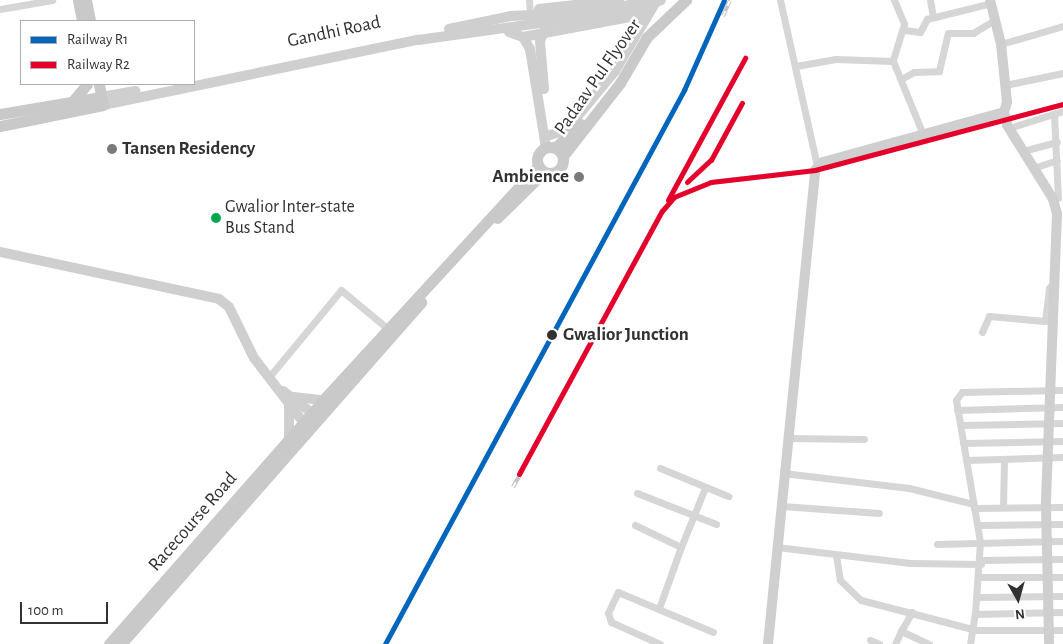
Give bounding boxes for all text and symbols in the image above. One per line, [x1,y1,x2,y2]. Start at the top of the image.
street label: Gandhi Road [285,11,383,53]
street label: Padaav Pul Flyover [550,15,646,139]
legend [20,20,195,85]
text: Railway R1 [67,32,128,47]
text: Railway R2 [67,57,130,72]
place label: Tansen Residency [122,138,255,160]
marker: Tansen Residency [106,143,118,155]
place label: Ambience [492,166,569,188]
marker: Ambience [573,171,585,183]
place label: Gwalior Inter-state Bus Stand [225,197,355,240]
marker: Gwalior Inter-state Bus Stand [211,213,221,223]
place label: Gwalior Junction [563,324,689,346]
marker: Gwalior Junction [545,328,559,342]
street label: Racecourse Road [144,468,242,576]
north arrow [993,574,1043,624]
scale bar [22,592,110,624]
text: 100 m [28,603,63,618]
text: N [1014,606,1026,621]

